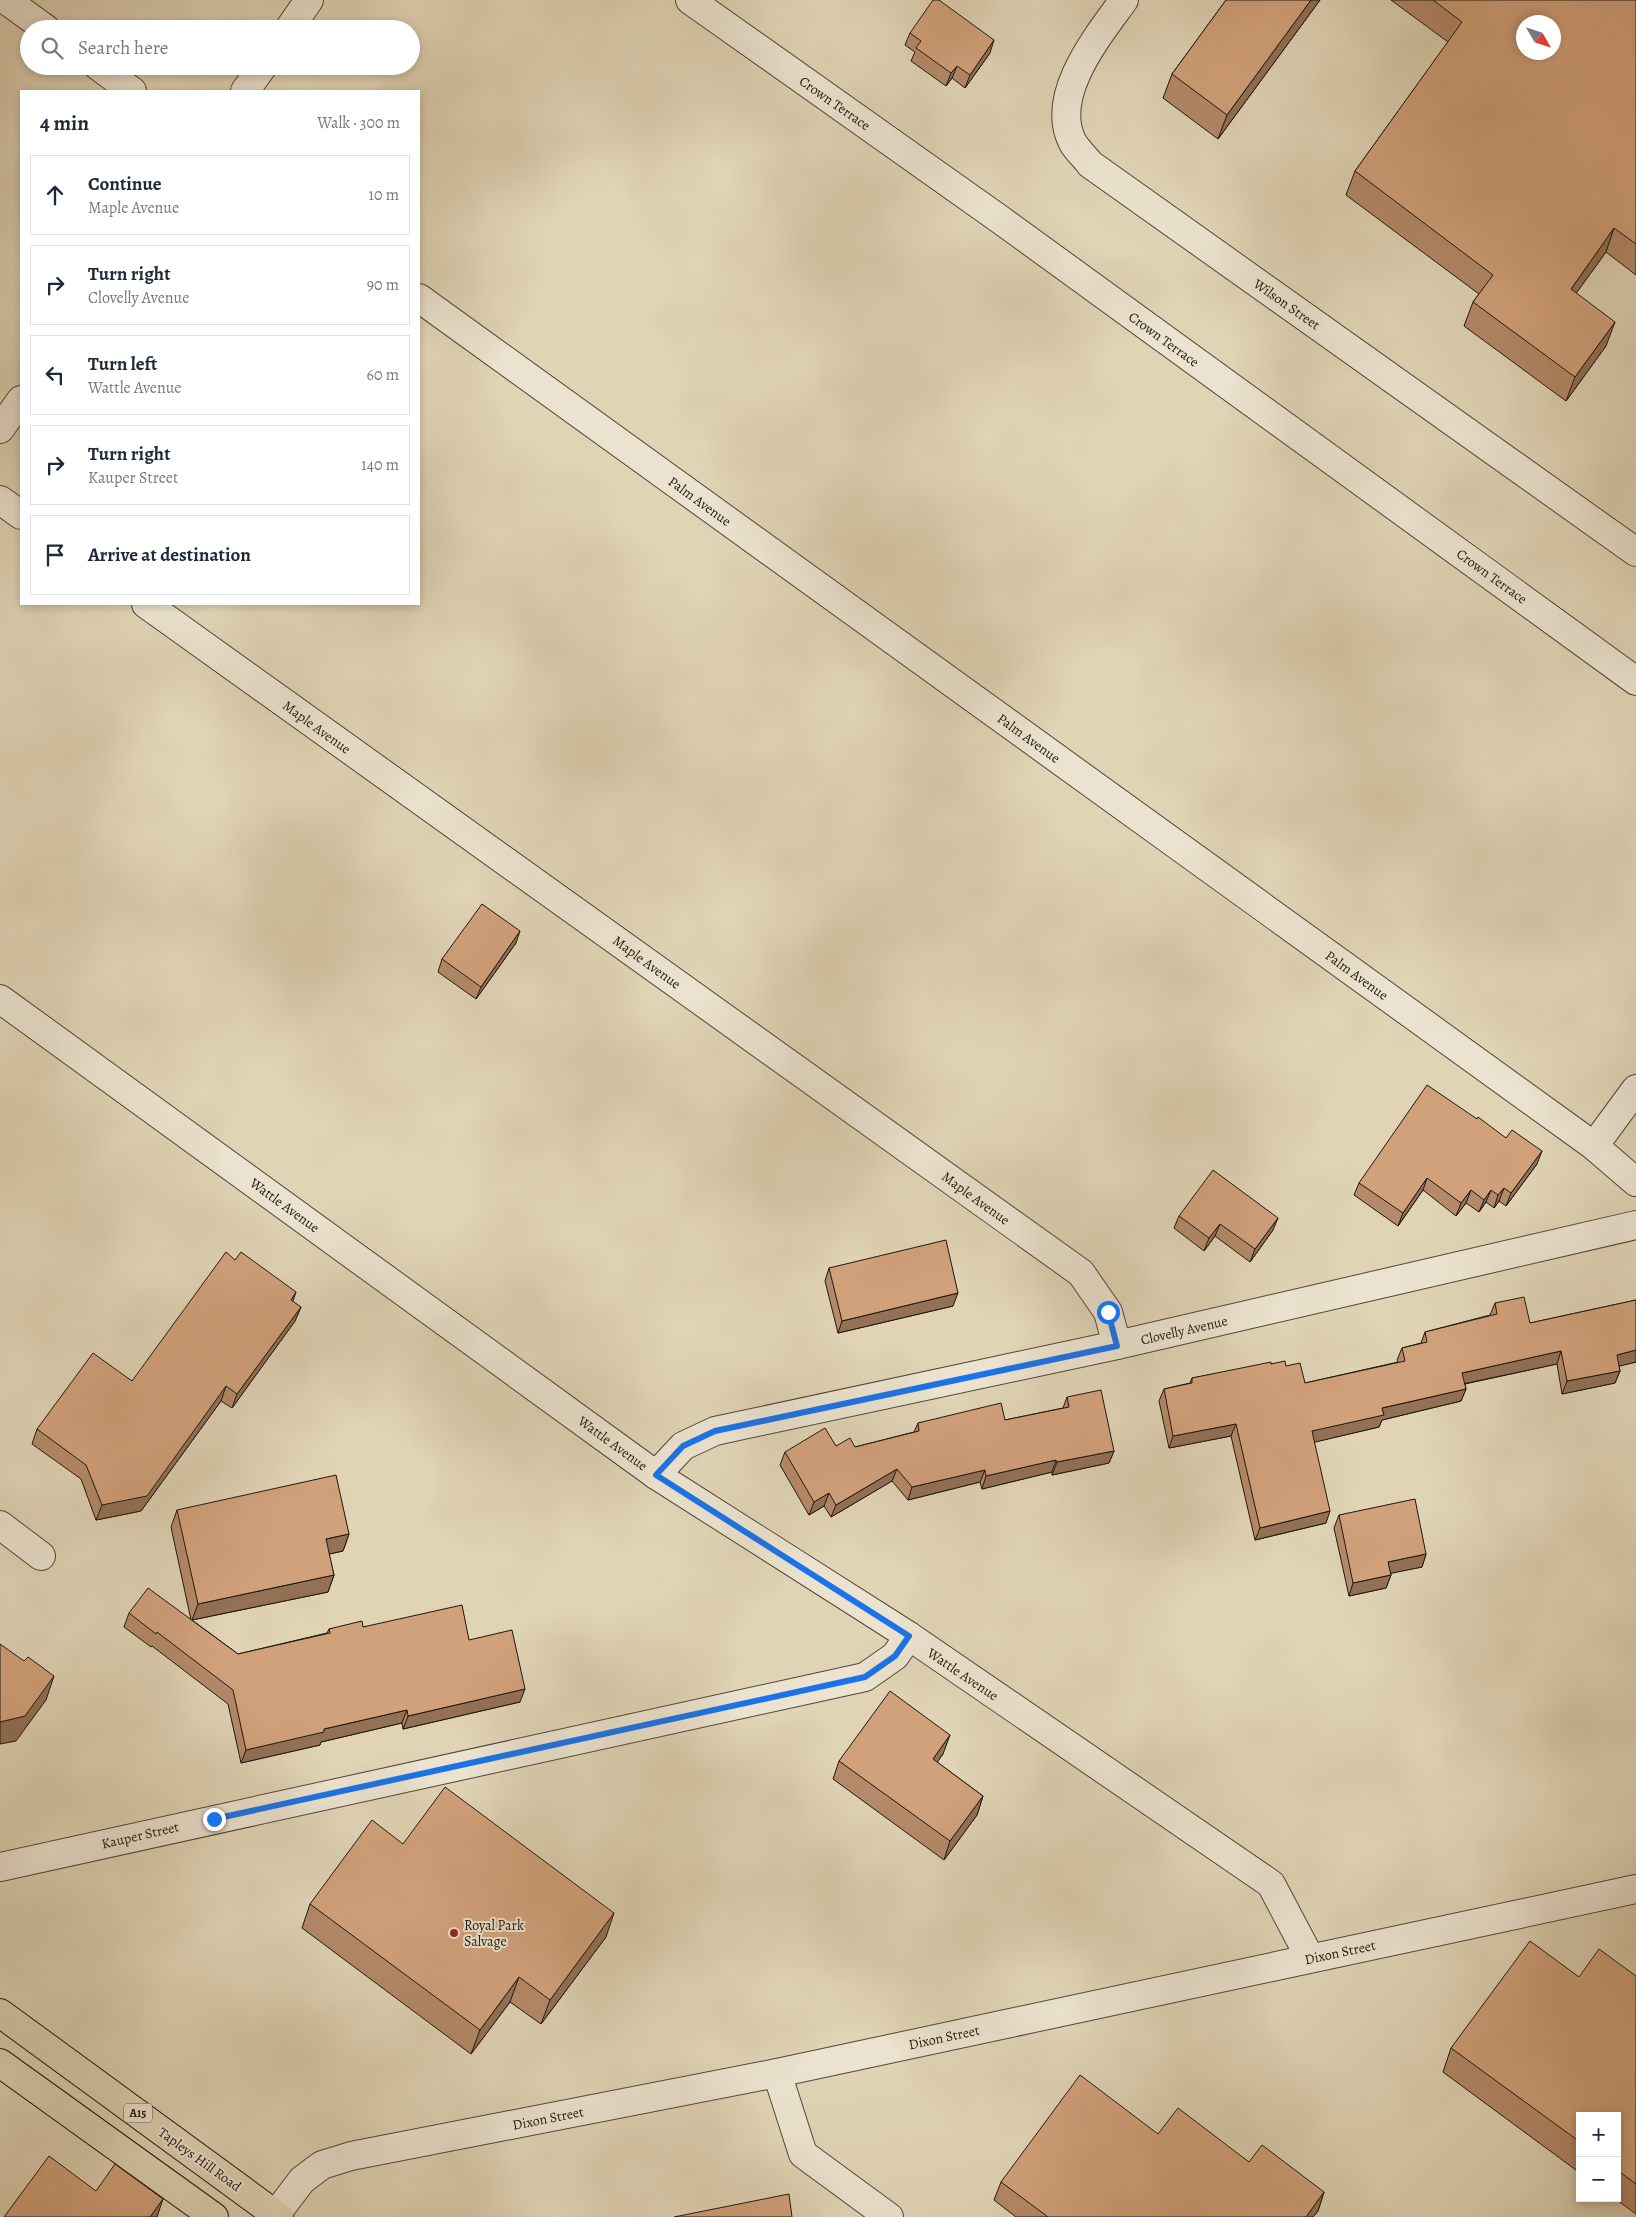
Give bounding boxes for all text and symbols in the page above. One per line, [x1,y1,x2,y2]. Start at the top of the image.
north arrow [1516,15,1561,60]
search box [20,20,420,75]
icon: search [38,34,66,62]
text: Search here [78,35,168,61]
street label: Crown Terrace [795,72,874,135]
text: 4 min [40,109,89,137]
text: Walk · 300 m [317,112,400,134]
text: Continue [88,171,162,197]
icon: ahead [41,181,69,209]
text: 10 m [369,184,399,206]
text: Maple Avenue [88,197,179,219]
text: Turn right [88,261,170,287]
icon: right [41,271,69,299]
text: 90 m [367,274,399,296]
street label: Wilson Street [1249,274,1324,335]
text: Clovelly Avenue [88,287,189,309]
street label: Crown Terrace [1125,307,1203,371]
text: Turn left [88,351,157,377]
icon: left [41,361,69,389]
text: 60 m [367,364,399,386]
text: Wattle Avenue [88,377,182,399]
text: Turn right [88,441,170,467]
icon: right [41,451,69,479]
text: 140 m [361,454,399,476]
text: Kauper Street [88,467,178,489]
street label: Palm Avenue [664,472,735,531]
icon: arrive [41,541,69,569]
text: Arrive at destination [88,542,251,568]
street label: Crown Terrace [1453,544,1531,608]
street label: Maple Avenue [279,696,355,759]
street label: Palm Avenue [993,709,1064,768]
street label: Maple Avenue [609,931,685,994]
street label: Palm Avenue [1321,946,1392,1005]
street label: Maple Avenue [938,1167,1014,1230]
street label: Wattle Avenue [245,1173,323,1237]
route start [1097,1301,1120,1324]
street label: Clovelly Avenue [1139,1311,1229,1350]
street label: Wattle Avenue [573,1411,651,1475]
street label: Wattle Avenue [923,1643,1002,1705]
route end [203,1808,226,1831]
street label: Kauper Street [99,1817,181,1854]
place label: Royal Park Salvage [464,1916,524,1951]
marker: Royal Park Salvage [448,1927,460,1939]
street label: Dixon Street [1303,1936,1378,1969]
street label: Dixon Street [907,2021,982,2054]
street label: Dixon Street [511,2102,586,2135]
road number: A15 [124,2104,152,2122]
map controls [1576,2112,1621,2202]
button: + [1576,2112,1621,2157]
street label: Tapleys Hill Road [154,2123,245,2196]
button: − [1576,2157,1621,2202]

